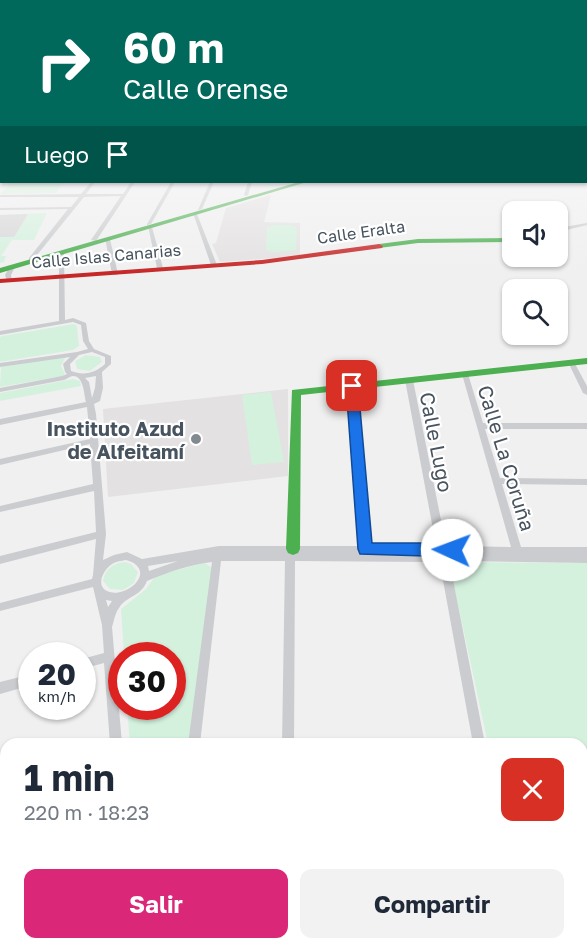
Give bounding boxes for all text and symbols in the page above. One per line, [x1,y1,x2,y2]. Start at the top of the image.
text: 60 m [123,22,224,72]
icon: right [24,24,102,102]
text: Calle Orense [123,73,289,105]
icon: arrive [101,138,134,171]
text: Luego [24,141,89,168]
map controls [502,201,568,345]
button: sound [502,201,568,267]
street label: Calle Eralta [316,216,406,248]
street label: Calle Islas Canarias [30,239,182,273]
button: search [502,279,568,345]
pin [326,360,377,411]
icon: arrive [335,369,368,402]
street label: Calle La Coruña [473,382,541,534]
street label: Calle Lugo [416,390,458,494]
place label: Instituto Azud de Alfeitamí [47,416,186,463]
marker: Instituto Azud de Alfeitamí [189,432,203,446]
position arrow [420,518,484,582]
speed limit sign: 30 [108,642,186,720]
text: 20 [38,656,76,692]
text: km/h [38,687,76,705]
text: 1 min [24,756,115,799]
button: close [501,758,564,821]
text: 220 m · 18:23 [24,800,150,824]
button: Salir [24,869,288,938]
button: Compartir [300,869,564,938]

